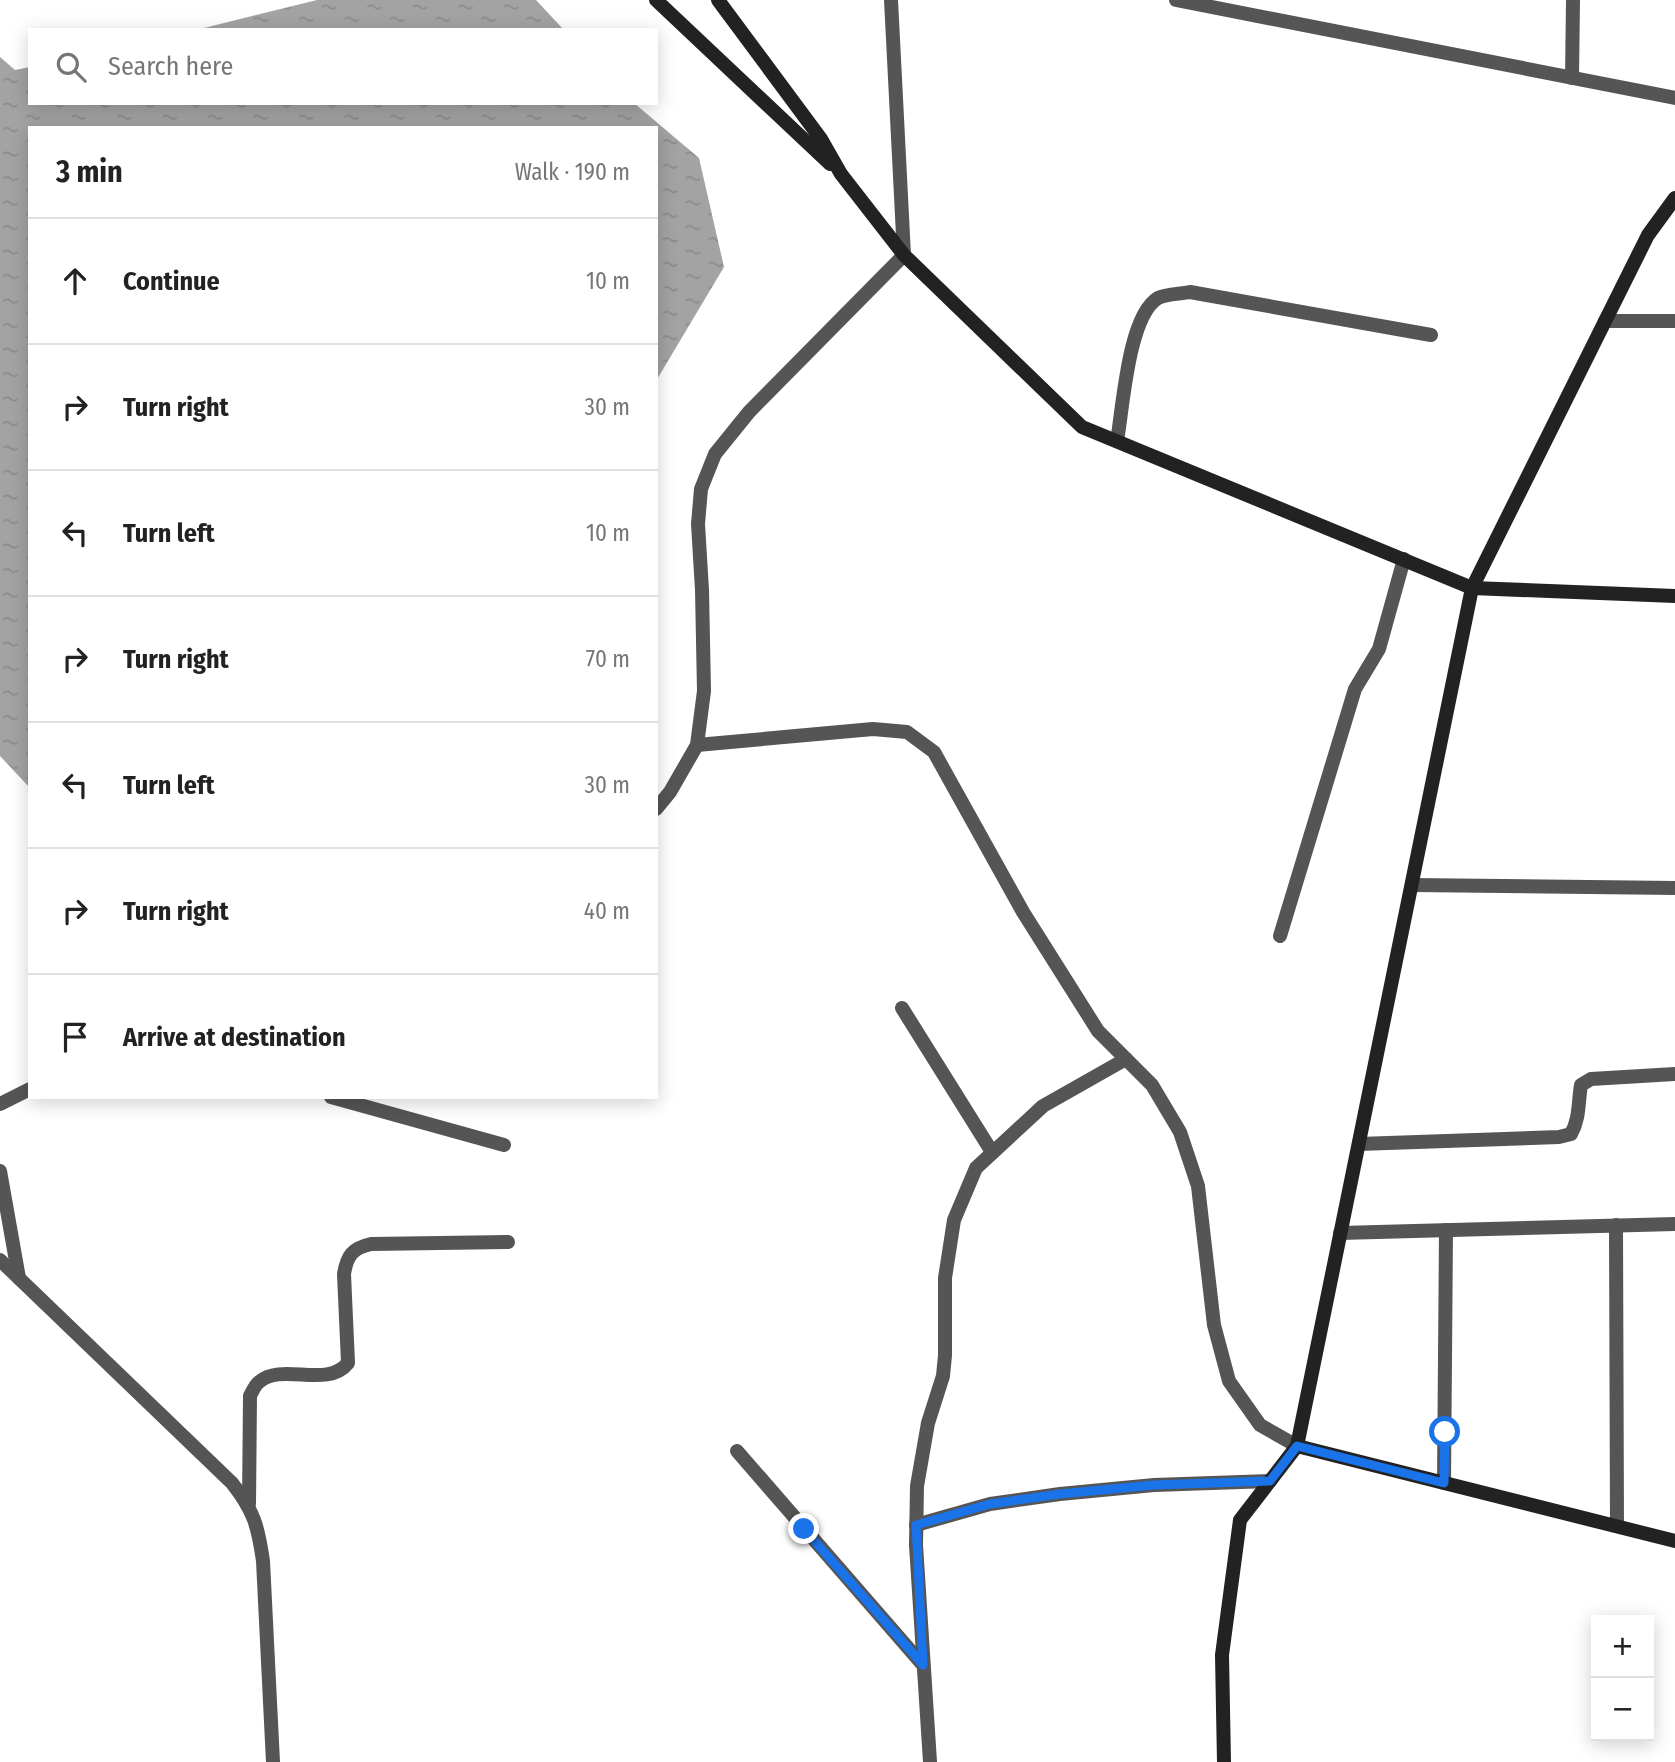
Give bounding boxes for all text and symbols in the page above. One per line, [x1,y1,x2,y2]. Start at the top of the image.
search box [28,28,658,105]
icon: search [52,48,90,86]
text: Search here [108,51,233,82]
text: 3 min [56,154,123,190]
text: Walk · 190 m [515,158,630,186]
icon: ahead [56,262,94,300]
text: Continue [123,266,220,297]
text: 10 m [586,267,630,295]
icon: right [56,388,94,426]
text: Turn right [123,392,229,423]
text: 30 m [585,393,630,421]
icon: left [56,514,94,552]
text: Turn left [123,518,215,549]
text: 10 m [586,519,630,547]
icon: right [56,640,94,678]
text: Turn right [123,644,229,675]
text: 70 m [586,645,630,673]
icon: left [56,766,94,804]
text: Turn left [123,770,215,801]
text: 30 m [585,771,630,799]
icon: right [56,892,94,930]
text: Turn right [123,896,229,927]
text: 40 m [584,897,630,925]
icon: arrive [56,1018,94,1056]
text: Arrive at destination [123,1022,346,1053]
route start [1429,1416,1460,1447]
route end [788,1513,819,1544]
map controls [1591,1615,1654,1741]
button: + [1591,1615,1654,1678]
button: − [1591,1678,1654,1741]

